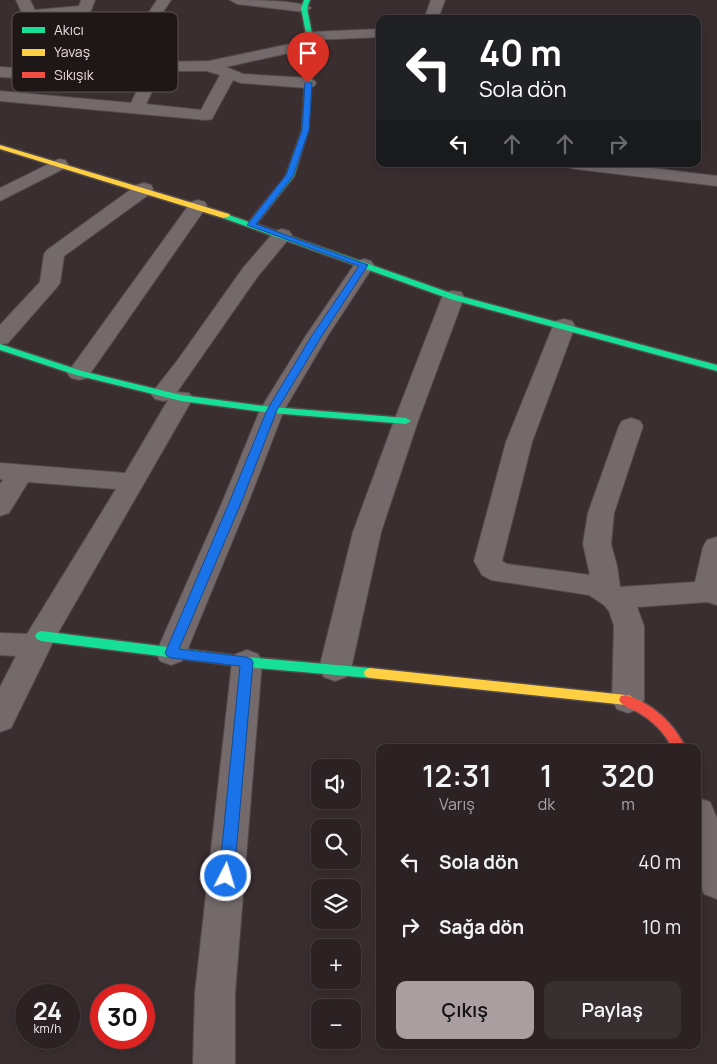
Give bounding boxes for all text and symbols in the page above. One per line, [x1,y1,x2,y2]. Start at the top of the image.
legend [12,12,178,92]
text: Akıcı [54,20,84,39]
text: 40 m [479,29,562,77]
pin [287,32,329,83]
icon: left [396,35,461,100]
icon: arrive [294,39,322,67]
text: Yavaş [54,42,90,61]
text: Sıkışık [54,65,95,84]
text: Sola dön [479,74,566,104]
icon: left [445,130,473,158]
icon: ahead [498,130,526,158]
icon: ahead [551,130,579,158]
icon: right [604,130,632,158]
text: 12:31 [422,755,492,796]
text: 1 [540,755,553,796]
text: 320 [601,755,655,796]
map controls [311,759,361,1049]
button: sound [311,759,361,809]
text: Varış [439,793,475,815]
text: dk [538,793,555,815]
text: m [621,793,635,815]
button: search [311,819,361,869]
icon: left [396,848,424,876]
position arrow [199,849,251,901]
text: Sola dön [439,849,519,875]
text: 40 m [638,849,681,875]
button: layers [311,879,361,929]
icon: right [396,913,424,941]
text: Sağa dön [439,914,524,940]
text: 10 m [642,914,681,940]
button: + [311,939,361,989]
button: Çıkış [396,981,534,1039]
button: Paylaş [544,981,681,1039]
speed limit sign: 30 [90,984,155,1049]
text: 24 [33,993,62,1028]
button: − [311,999,361,1049]
text: km/h [34,1020,61,1037]

